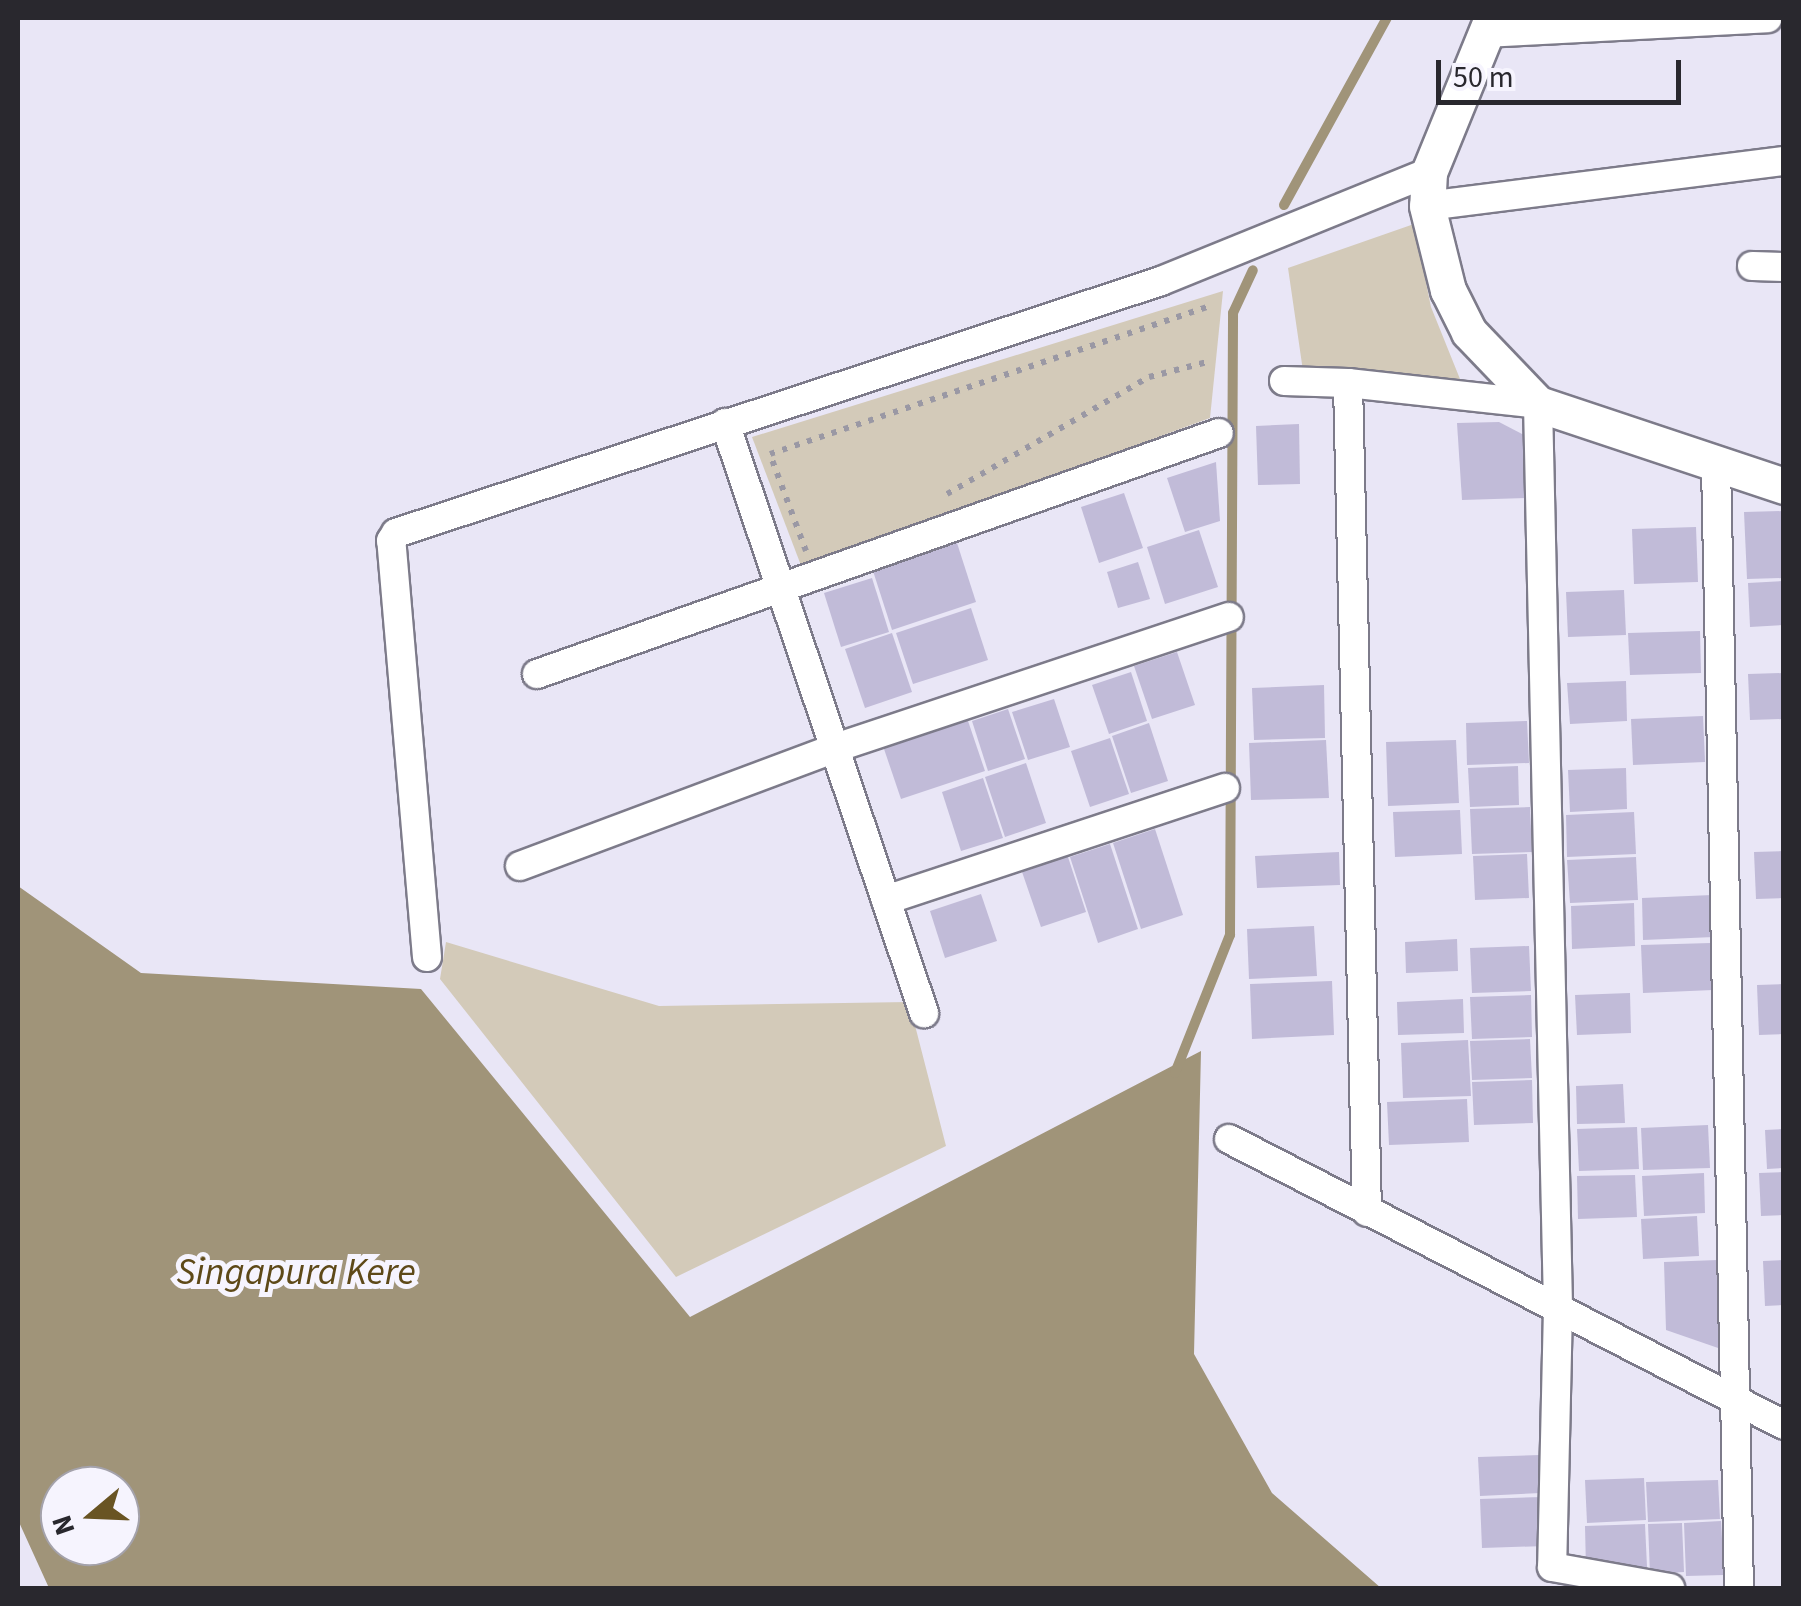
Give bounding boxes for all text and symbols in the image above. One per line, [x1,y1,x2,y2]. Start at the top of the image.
scale bar [1441,40,1686,102]
text: 50 m [1453,56,1514,99]
water label: Singapura Kere [176,1250,416,1296]
north arrow [40,1466,140,1566]
text: N [42,1510,85,1540]

